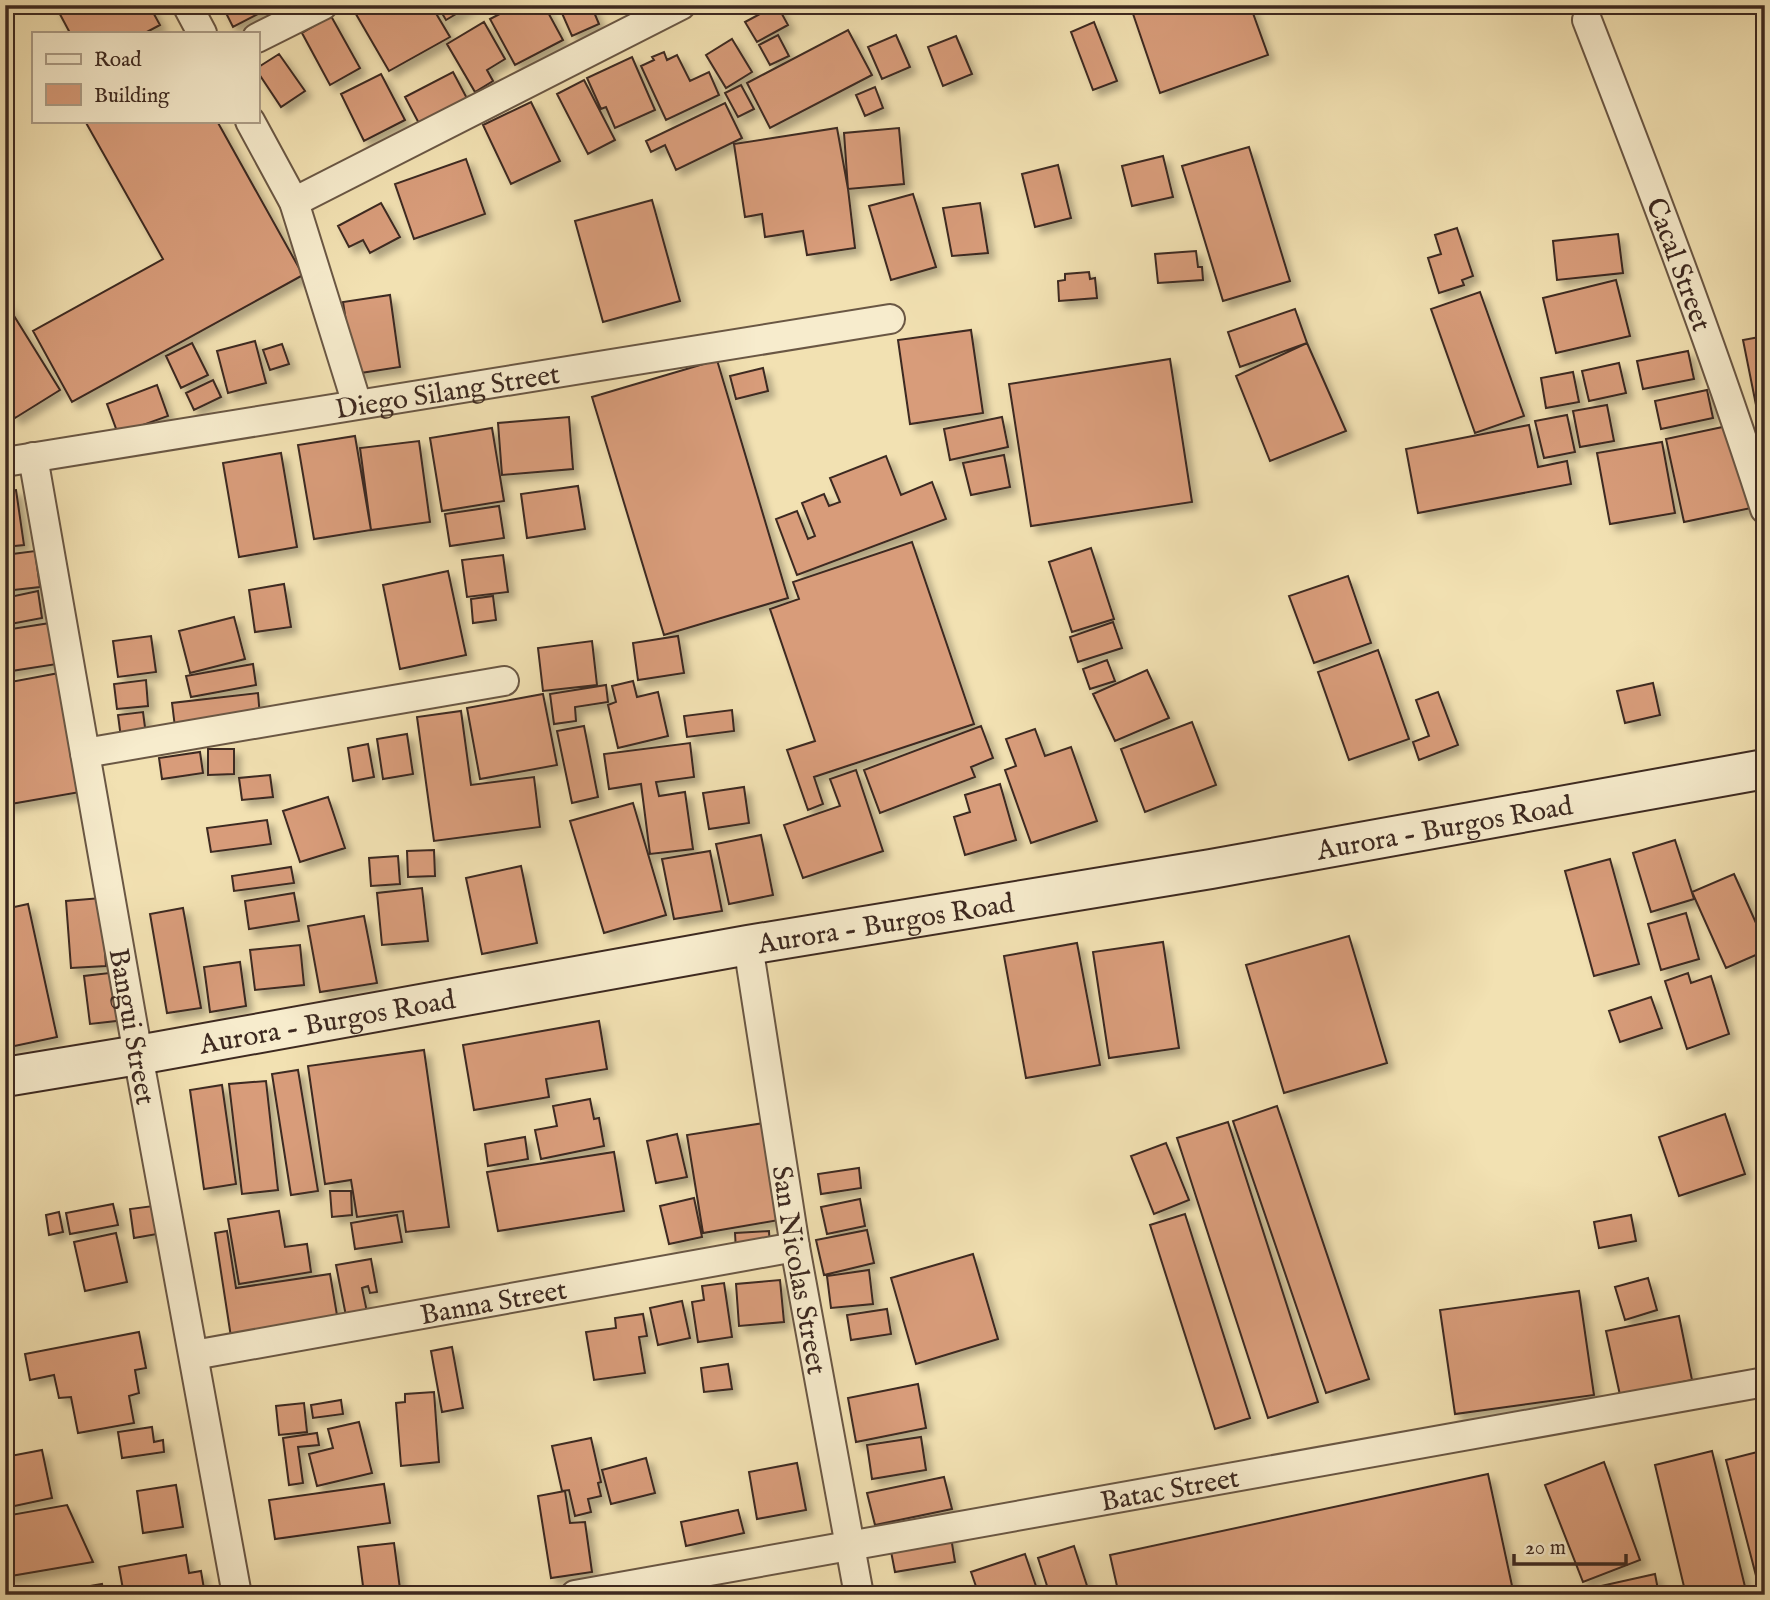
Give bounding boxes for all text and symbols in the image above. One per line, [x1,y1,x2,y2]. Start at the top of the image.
legend [32,32,259,122]
text: Road [94,47,142,74]
text: Building [94,83,170,110]
street label: Cacal Street [1637,193,1718,337]
street label: Diego Silang Street [333,358,563,428]
street label: Aurora - Burgos Road [1313,789,1576,870]
street label: Aurora - Burgos Road [754,887,1017,963]
street label: Bangui Street [100,946,162,1108]
street label: Aurora - Burgos Road [196,983,458,1064]
street label: San Nicolas Street [763,1163,833,1378]
street label: Banna Street [418,1273,570,1334]
street label: Batac Street [1098,1461,1242,1521]
scale bar [1514,1523,1626,1567]
text: 20 m [1525,1535,1566,1562]

